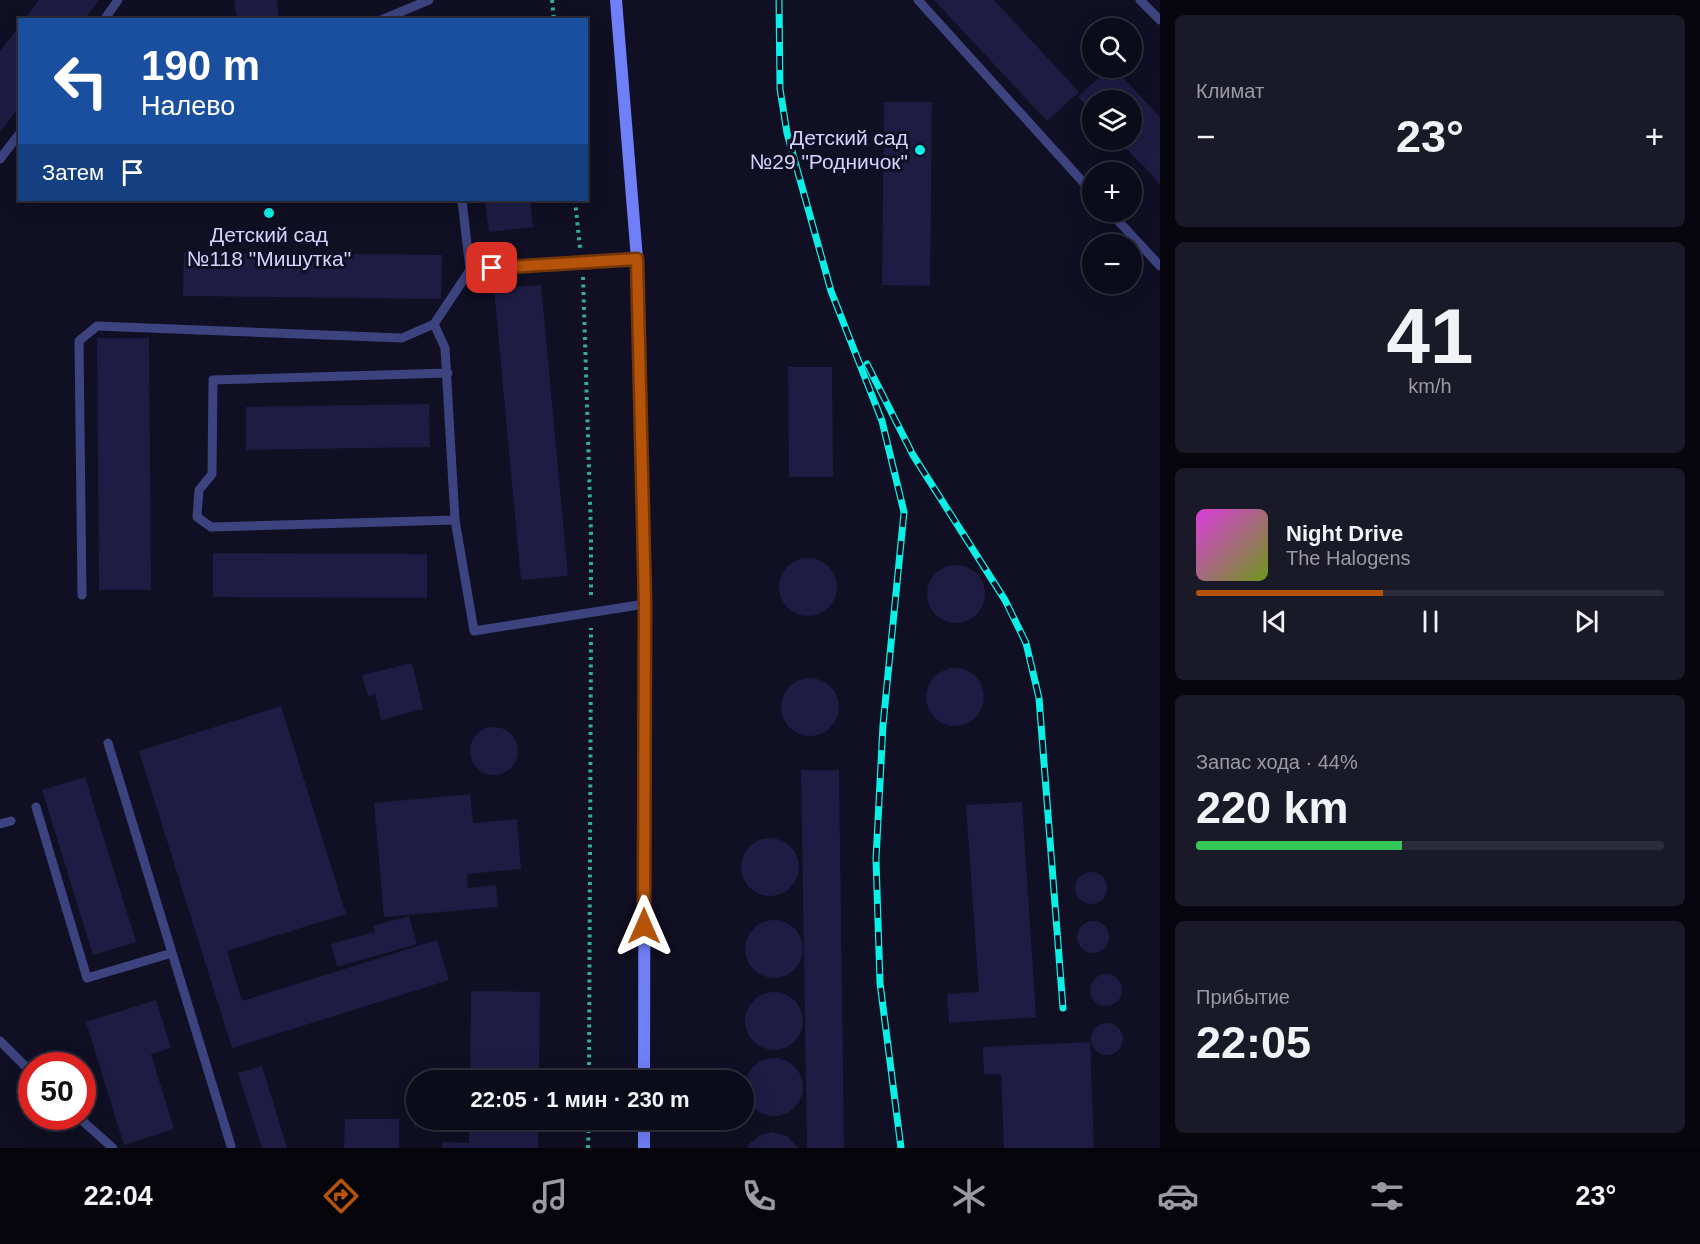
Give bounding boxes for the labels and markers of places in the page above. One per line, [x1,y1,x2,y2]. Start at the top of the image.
place label: Детский сад №29 "Родничок" [750,126,908,173]
marker: Детский сад №29 "Родничок" [913,143,927,157]
marker: Детский сад №118 "Мишутка" [262,206,276,220]
place label: Детский сад №118 "Мишутка" [187,223,351,270]
pin [466,242,517,293]

